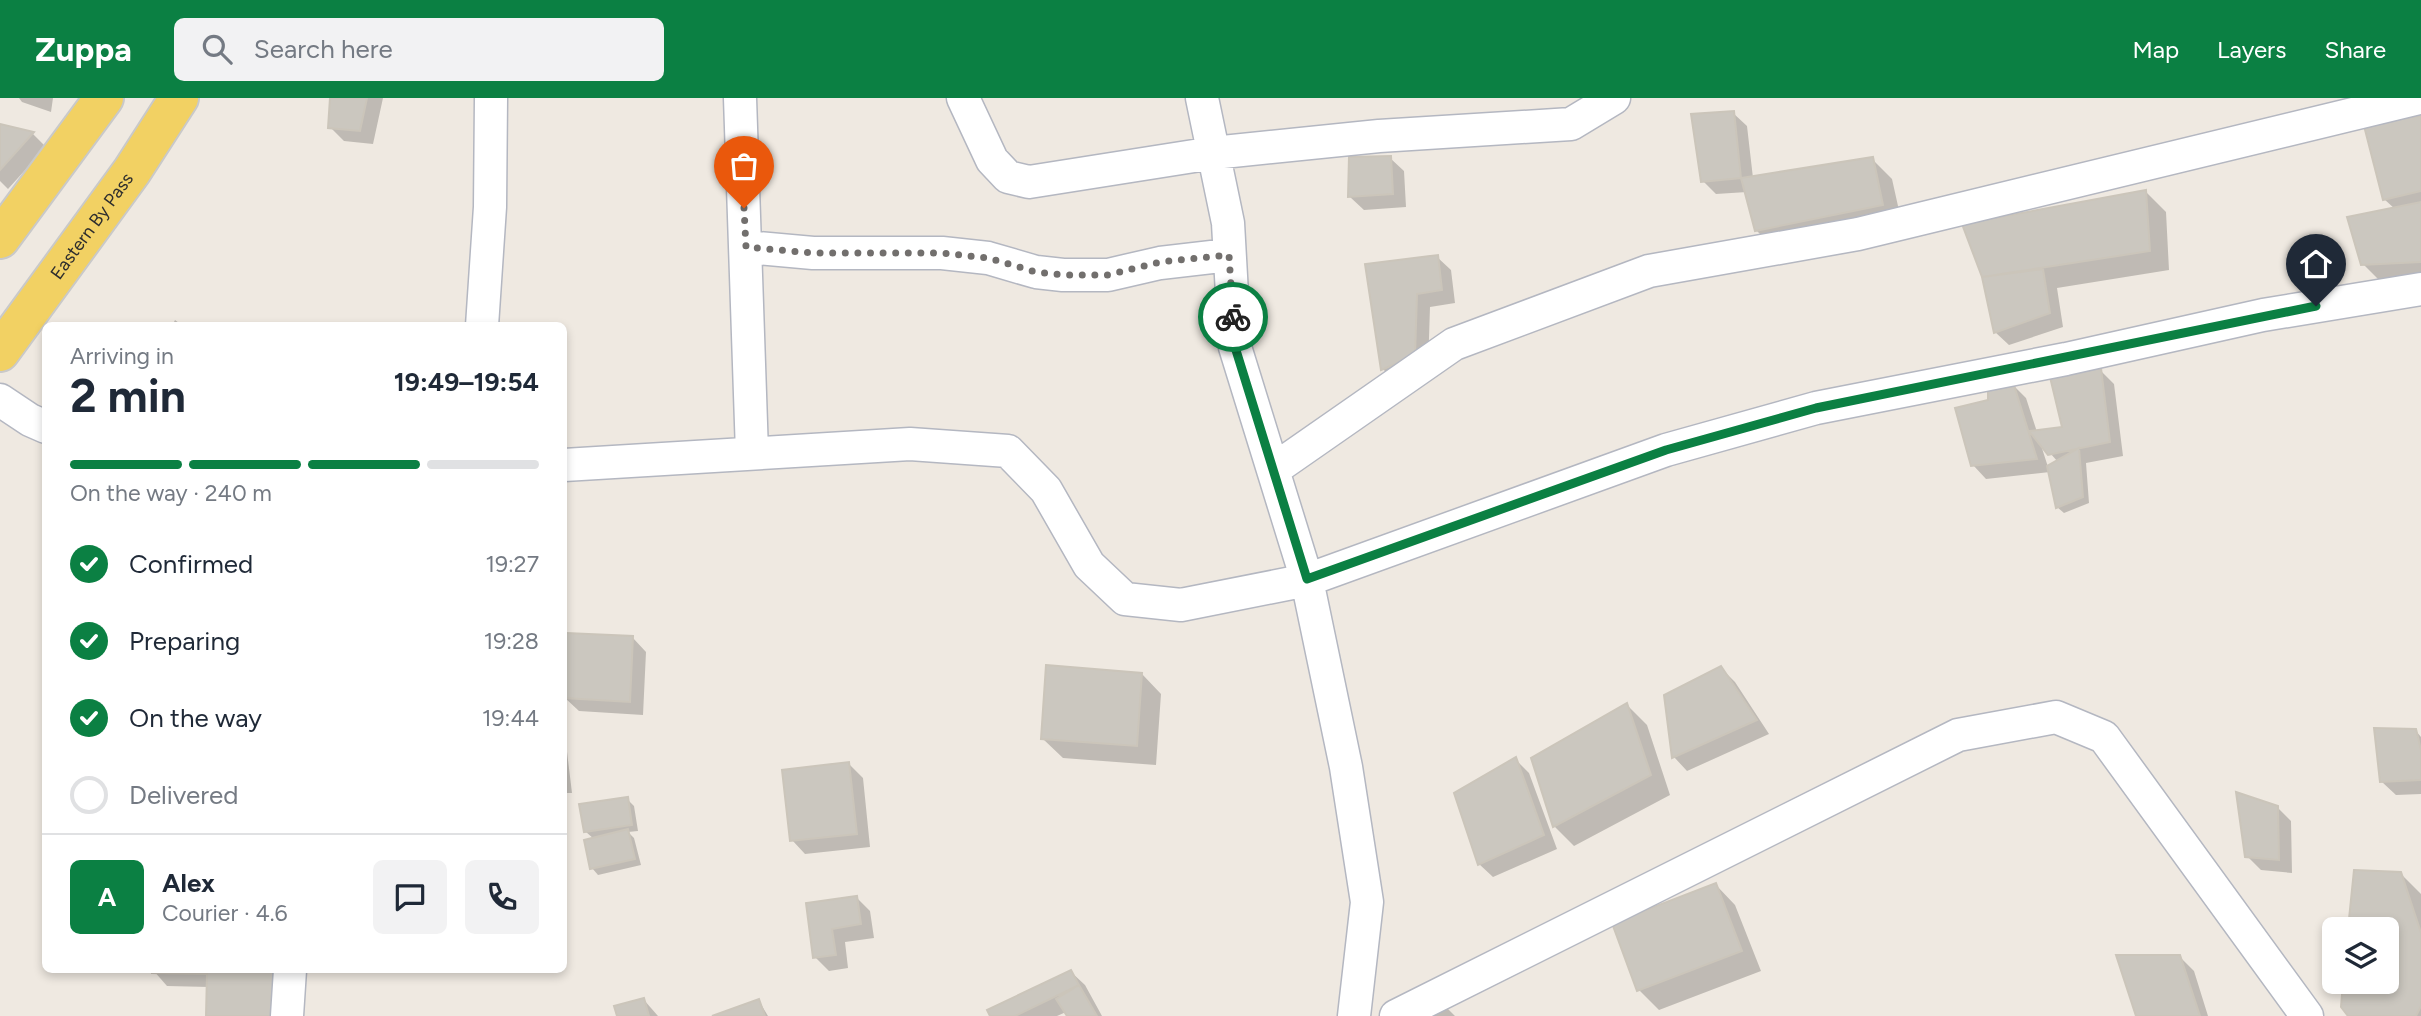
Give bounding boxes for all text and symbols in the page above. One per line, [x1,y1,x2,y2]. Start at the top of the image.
search box [174,18,664,81]
text: Zuppa [35,30,132,69]
icon: search [198,30,236,68]
text: Search here [254,33,393,65]
text: Map [2132,35,2179,64]
text: Layers [2217,35,2286,64]
text: Share [2324,35,2386,64]
pin [714,136,774,208]
icon: bag [725,147,763,185]
street label: Eastern By Pass [46,168,138,284]
pin [2286,234,2346,306]
icon: home [2297,245,2335,283]
courier [1198,282,1268,352]
icon: bike [1214,298,1252,336]
text: Arriving in [70,342,174,370]
text: 19:49–19:54 [394,366,539,398]
text: 2 min [70,368,186,424]
text: On the way · 240 m [70,479,272,507]
icon: check [70,545,108,583]
text: Confirmed [129,548,253,580]
text: 19:27 [485,550,539,578]
icon: check [70,622,108,660]
text: Preparing [129,625,240,657]
text: 19:28 [484,627,539,655]
icon: check [70,699,108,737]
text: On the way [129,702,262,734]
text: 19:44 [482,704,539,732]
text: Delivered [129,779,238,811]
button: chat [373,860,447,934]
button: phone [465,860,539,934]
text: Alex [162,867,215,899]
text: A [98,881,116,913]
text: Courier · 4.6 [162,899,288,927]
map controls [2322,917,2399,994]
button: layers [2322,917,2399,994]

